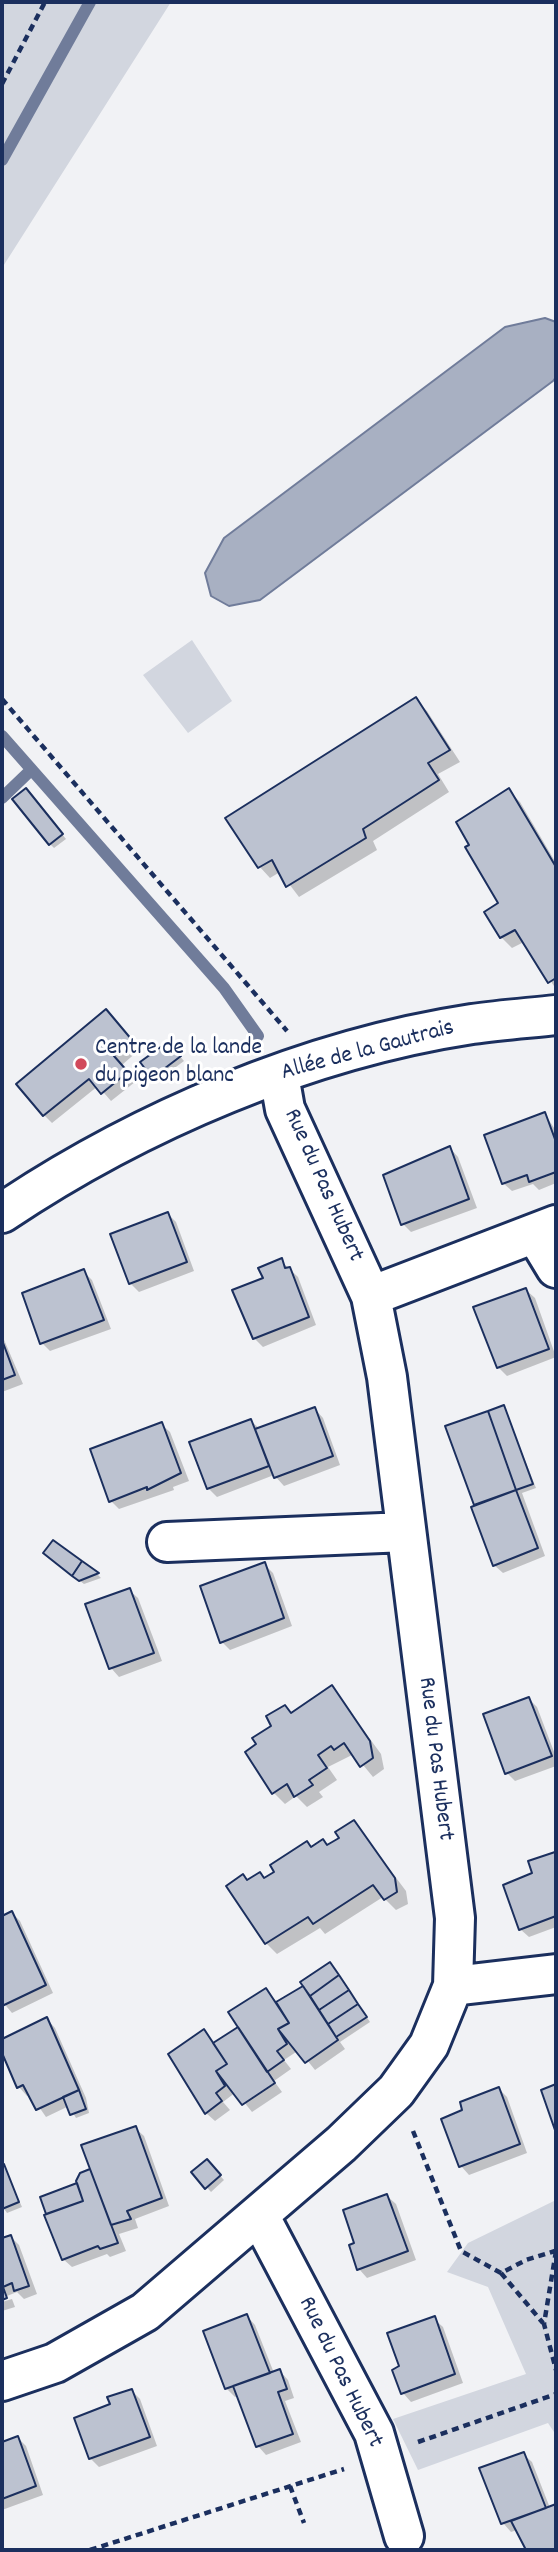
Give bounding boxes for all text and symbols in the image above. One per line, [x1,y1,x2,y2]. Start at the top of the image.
street label: Allée de la Gautrais [278,1015,458,1089]
place label: Centre de la lande du pigeon blanc [95,1036,262,1092]
marker: Centre de la lande du pigeon blanc [73,1056,89,1072]
street label: Rue du Pas Hubert [275,1105,369,1267]
street label: Rue du Pas Hubert [410,1676,458,1842]
street label: Rue du Pas Hubert [290,2293,388,2453]

